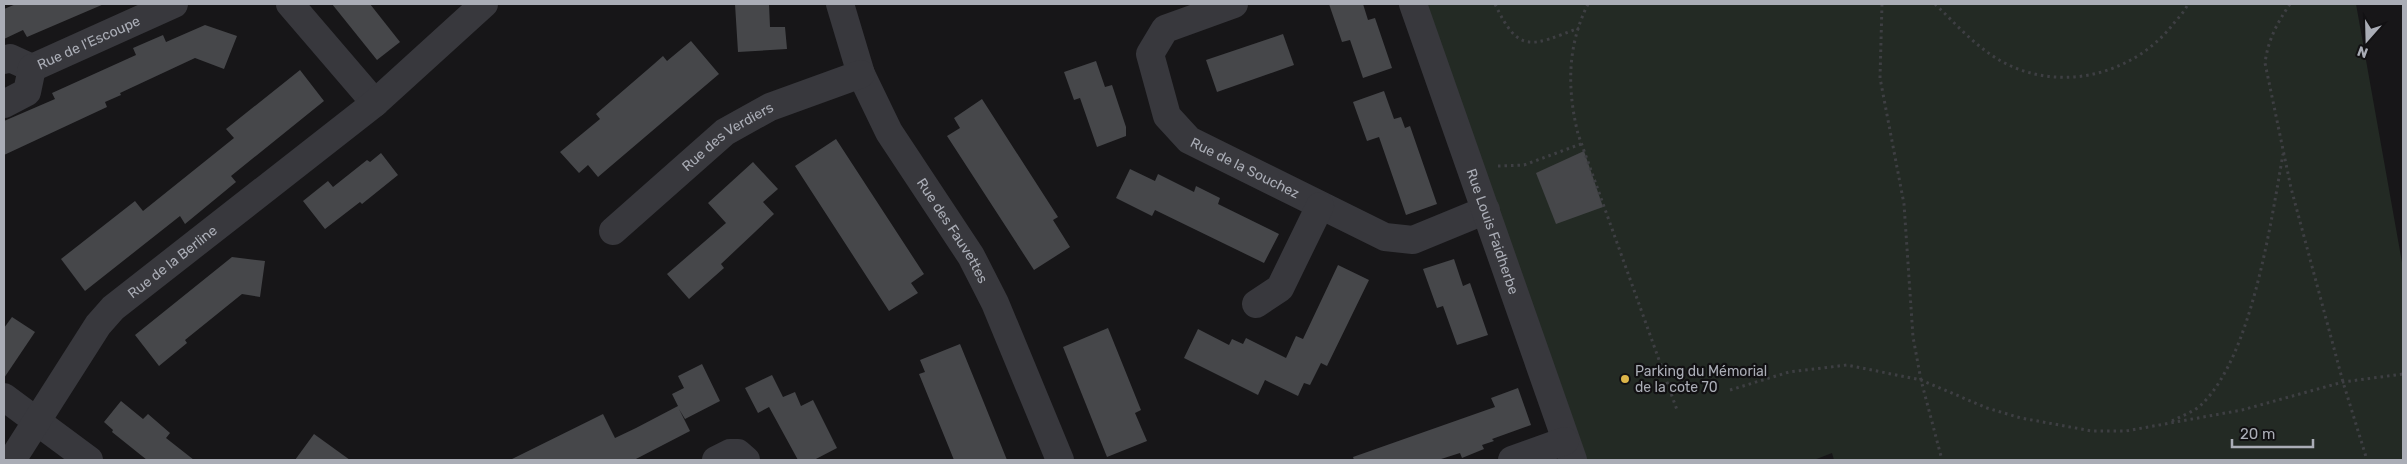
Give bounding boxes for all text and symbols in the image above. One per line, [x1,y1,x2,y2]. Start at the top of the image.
street label: Rue de l'Escoupe [35,12,143,74]
north arrow [2342,15,2392,65]
text: N [2355,42,2370,61]
street label: Rue des Verdiers [679,99,777,175]
street label: Rue de la Souchez [1188,134,1302,202]
street label: Rue Louis Faidherbe [1462,166,1522,297]
street label: Rue des Fauvettes [913,175,991,286]
street label: Rue de la Berline [125,222,221,302]
place label: Parking du Mémorial de la cote 70 [1635,363,1767,396]
marker: Parking du Mémorial de la cote 70 [1619,373,1631,385]
scale bar [2232,416,2313,448]
text: 20 m [2240,425,2275,443]

